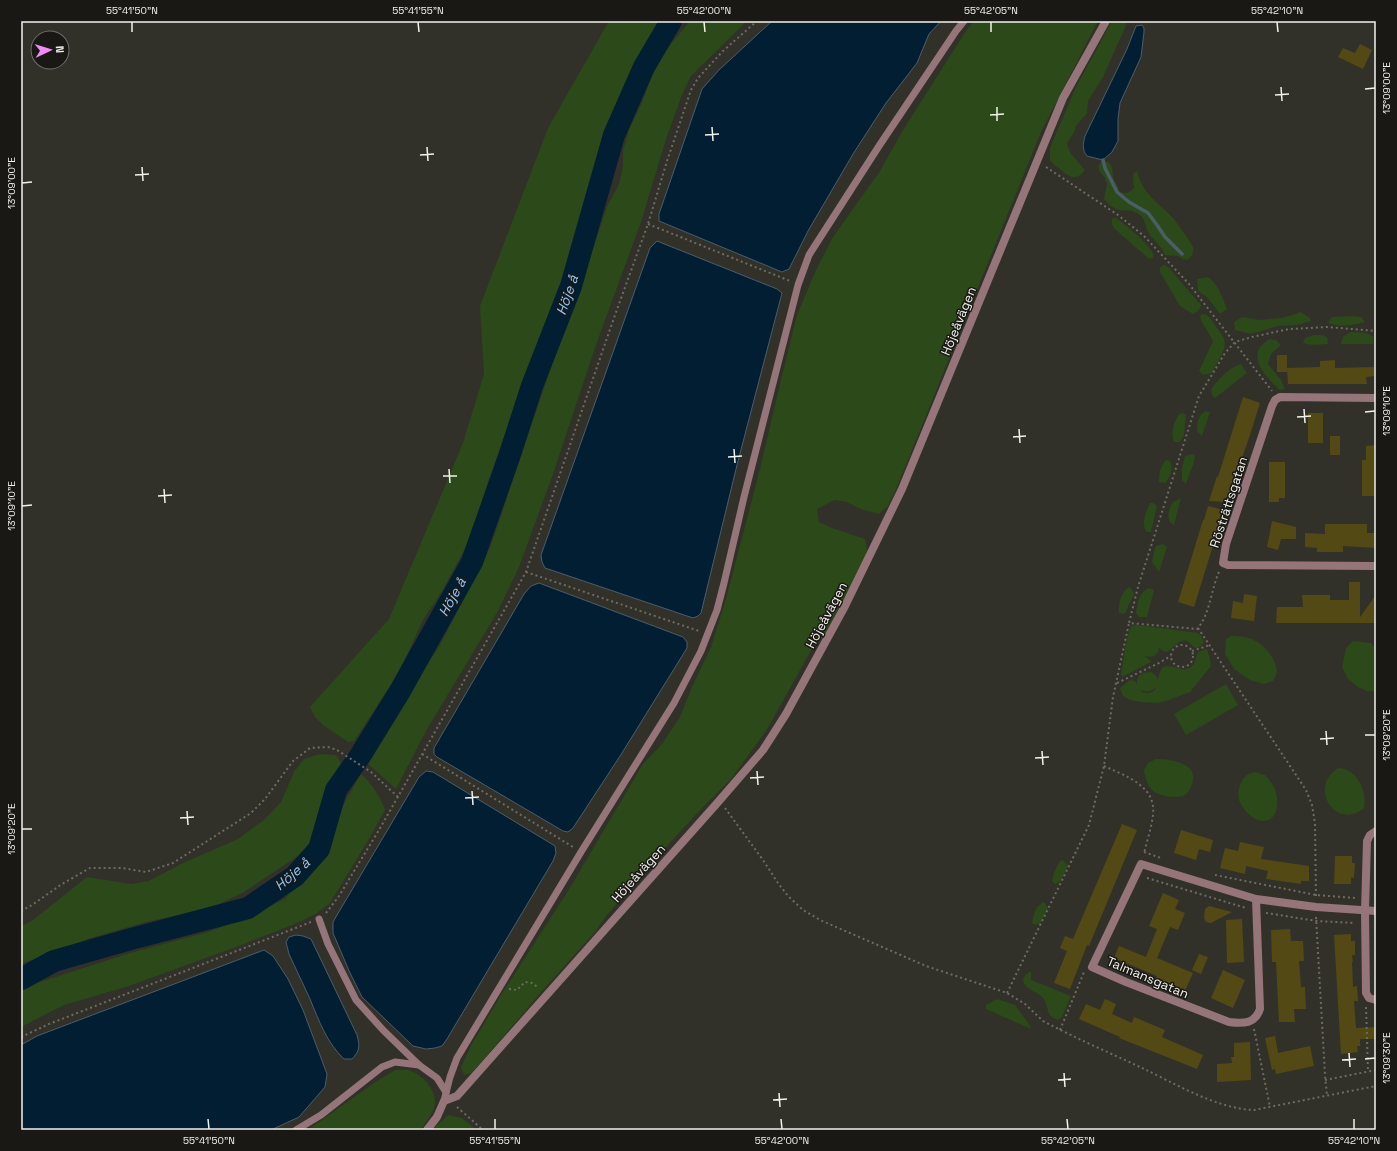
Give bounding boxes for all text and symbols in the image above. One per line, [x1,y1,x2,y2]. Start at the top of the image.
text: 55°41'50"N [106,4,158,17]
text: 55°41'55"N [392,4,444,17]
text: 55°42'00"N [677,4,731,17]
text: 55°42'05"N [964,4,1018,17]
text: 55°42'10"N [1251,4,1303,17]
north arrow [30,30,70,70]
text: N [53,45,67,53]
text: 13°09'00"E [1380,62,1393,114]
text: 13°09'00"E [5,157,18,209]
water label: Höje å [552,272,583,317]
street label: Höjeåvägen [937,284,980,358]
text: 13°09'10"E [1380,386,1393,436]
street label: Rösträttsgatan [1206,454,1251,550]
text: 13°09'10"E [5,481,18,531]
water label: Höje å [434,574,470,619]
street label: Höjeåvägen [802,579,851,651]
text: 13°09'20"E [1380,709,1393,761]
text: 13°09'20"E [5,803,18,855]
street label: Höjeåvägen [608,841,669,906]
water label: Höje å [271,853,314,894]
street label: Talmansgatan [1104,953,1191,1002]
text: 13°09'30"E [1380,1032,1393,1084]
text: 55°41'50"N [183,1134,235,1147]
text: 55°41'55"N [469,1134,521,1147]
text: 55°42'00"N [755,1134,809,1147]
text: 55°42'05"N [1041,1134,1095,1147]
text: 55°42'10"N [1328,1134,1380,1147]

